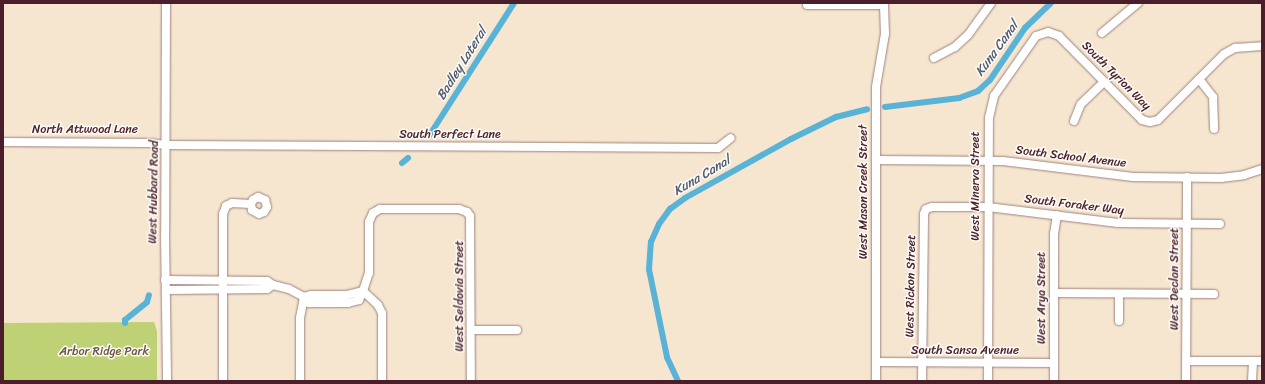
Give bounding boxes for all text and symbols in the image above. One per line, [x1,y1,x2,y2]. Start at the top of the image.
water label: Kuna Canal [972,19,1022,79]
water label: Badley Lateral [434,25,490,103]
street label: South Tyrion Way [1078,38,1154,114]
street label: North Attwood Lane [32,123,138,137]
street label: West Mason Creek Street [857,124,871,260]
street label: South Perfect Lane [398,128,502,142]
street label: West Minerva Street [969,131,983,241]
street label: West Hubbard Road [146,140,162,244]
street label: South School Avenue [1015,143,1127,171]
water label: Kuna Canal [671,153,733,199]
street label: South Foraker Way [1023,192,1125,218]
street label: West Declan Street [1168,228,1182,330]
street label: West Rickon Street [903,234,919,338]
street label: West Seldovia Street [453,240,467,352]
street label: West Arya Street [1035,252,1049,344]
street label: South Sansa Avenue [911,344,1019,358]
park label: Arbor Ridge Park [59,345,149,359]

